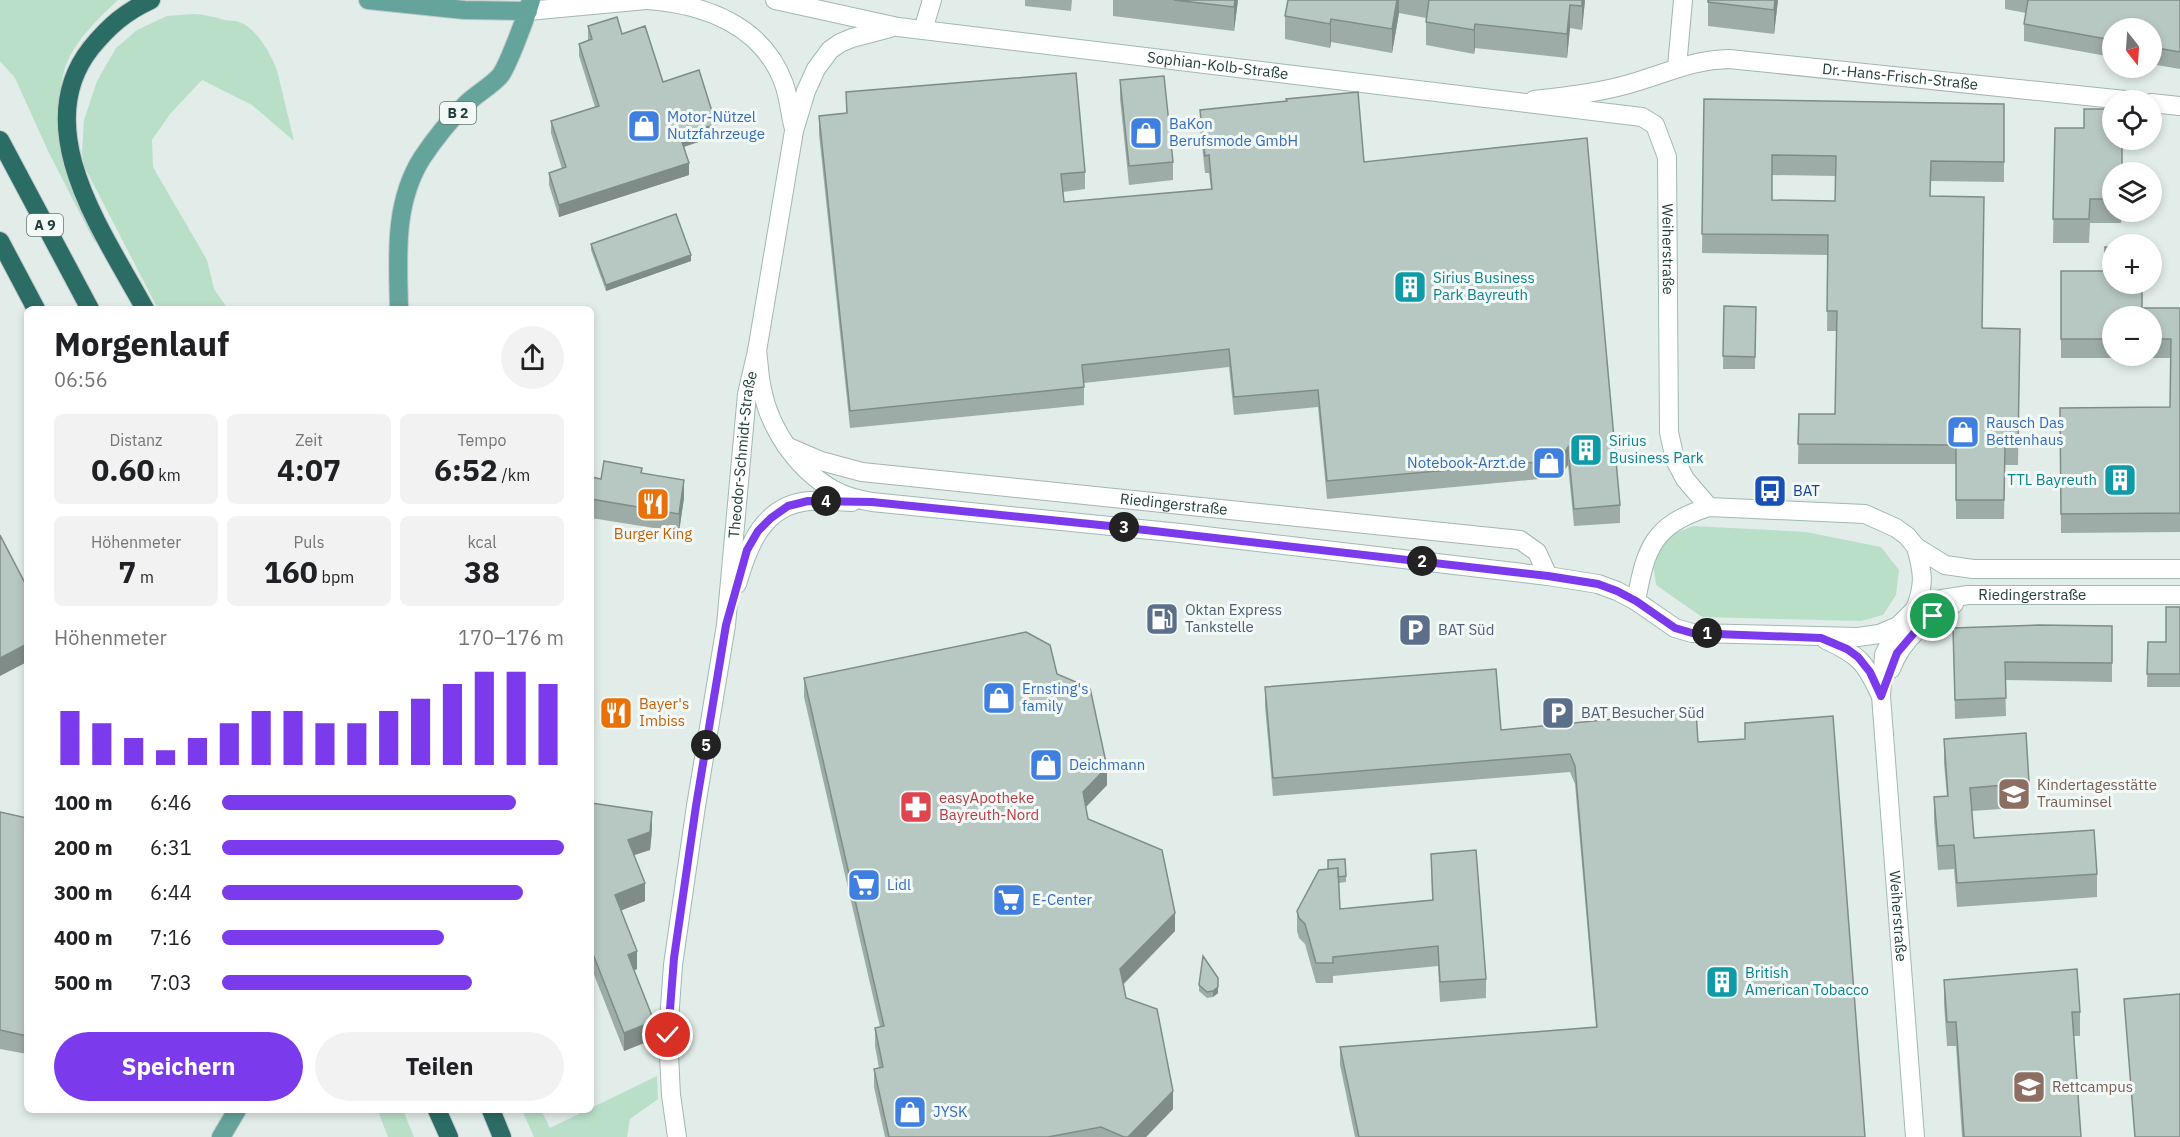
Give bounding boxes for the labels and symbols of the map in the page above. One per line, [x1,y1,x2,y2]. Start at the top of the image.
north arrow [2102,18,2162,78]
street label: Sophian-Kolb-Straße [1146,47,1290,83]
street label: Dr.-Hans-Frisch-Straße [1821,59,1979,94]
road number: B 2 [440,102,476,124]
place label: Motor-Nützel Nutzfahrzeuge [667,107,765,143]
shop icon: Motor-Nützel Nutzfahrzeuge [626,108,662,144]
place label: BaKon Berufsmode GmbH [1169,114,1298,150]
shop icon: BaKon Berufsmode GmbH [1128,115,1164,151]
street label: Weiherstraße [1658,204,1678,295]
road number: A 9 [27,214,63,236]
place label: Sirius Business Park Bayreuth [1433,268,1535,304]
building icon: Sirius Business Park Bayreuth [1392,269,1428,305]
street label: Theodor-Schmidt-Straße [724,369,761,539]
place label: Rausch Das Bettenhaus [1986,413,2064,449]
shop icon: Rausch Das Bettenhaus [1945,414,1981,450]
place label: Sirius Business Park [1609,431,1704,467]
building icon: Sirius Business Park [1568,432,1604,468]
shop icon: Notebook-Arzt.de [1531,445,1567,481]
place label: Notebook-Arzt.de [1407,453,1526,472]
building icon: TTL Bayreuth [2102,462,2138,498]
place label: TTL Bayreuth [2007,470,2097,489]
bus stop icon: BAT [1752,473,1788,509]
place label: BAT [1793,481,1820,500]
restaurant icon: Burger King [635,486,671,522]
pin: 4 [811,486,841,516]
street label: Riedingerstraße [1119,489,1229,519]
pin: 3 [1109,512,1139,542]
place label: Burger King [614,524,692,543]
pin: 2 [1407,546,1437,576]
street label: Riedingerstraße [1978,585,2086,604]
pin [1907,590,1958,641]
place label: Oktan Express Tankstelle [1185,600,1282,636]
fuel station icon: Oktan Express Tankstelle [1144,601,1180,637]
parking icon: BAT Süd [1397,612,1433,648]
pin: 1 [1692,618,1722,648]
place label: BAT Süd [1438,620,1494,639]
place label: Ernsting's family [1022,679,1088,715]
shop icon: Ernsting's family [981,680,1017,716]
place label: Bayer's Imbiss [639,694,689,730]
restaurant icon: Bayer's Imbiss [598,695,634,731]
parking icon: BAT Besucher Süd [1540,695,1576,731]
place label: BAT Besucher Süd [1581,703,1705,722]
pin: 5 [691,730,721,760]
shop icon: Deichmann [1028,747,1064,783]
place label: Deichmann [1069,755,1145,774]
place label: Kindertagesstätte Trauminsel [2037,775,2157,811]
school or university icon: Kindertagesstätte Trauminsel [1996,776,2032,812]
place label: easyApotheke Bayreuth-Nord [939,788,1039,824]
pharmacy icon: easyApotheke Bayreuth-Nord [898,789,934,825]
supermarket icon: Lidl [846,867,882,903]
street label: Weiherstraße [1885,870,1911,962]
place label: Lidl [887,875,911,894]
supermarket icon: E-Center [991,882,1027,918]
place label: E-Center [1032,890,1092,909]
place label: British American Tobacco [1745,963,1869,999]
building icon: British American Tobacco [1704,964,1740,1000]
pin [642,1009,693,1060]
school or university icon: Rettcampus [2011,1069,2047,1105]
place label: Rettcampus [2052,1077,2133,1096]
shop icon: JYSK [892,1094,928,1130]
place label: JYSK [933,1102,968,1121]

